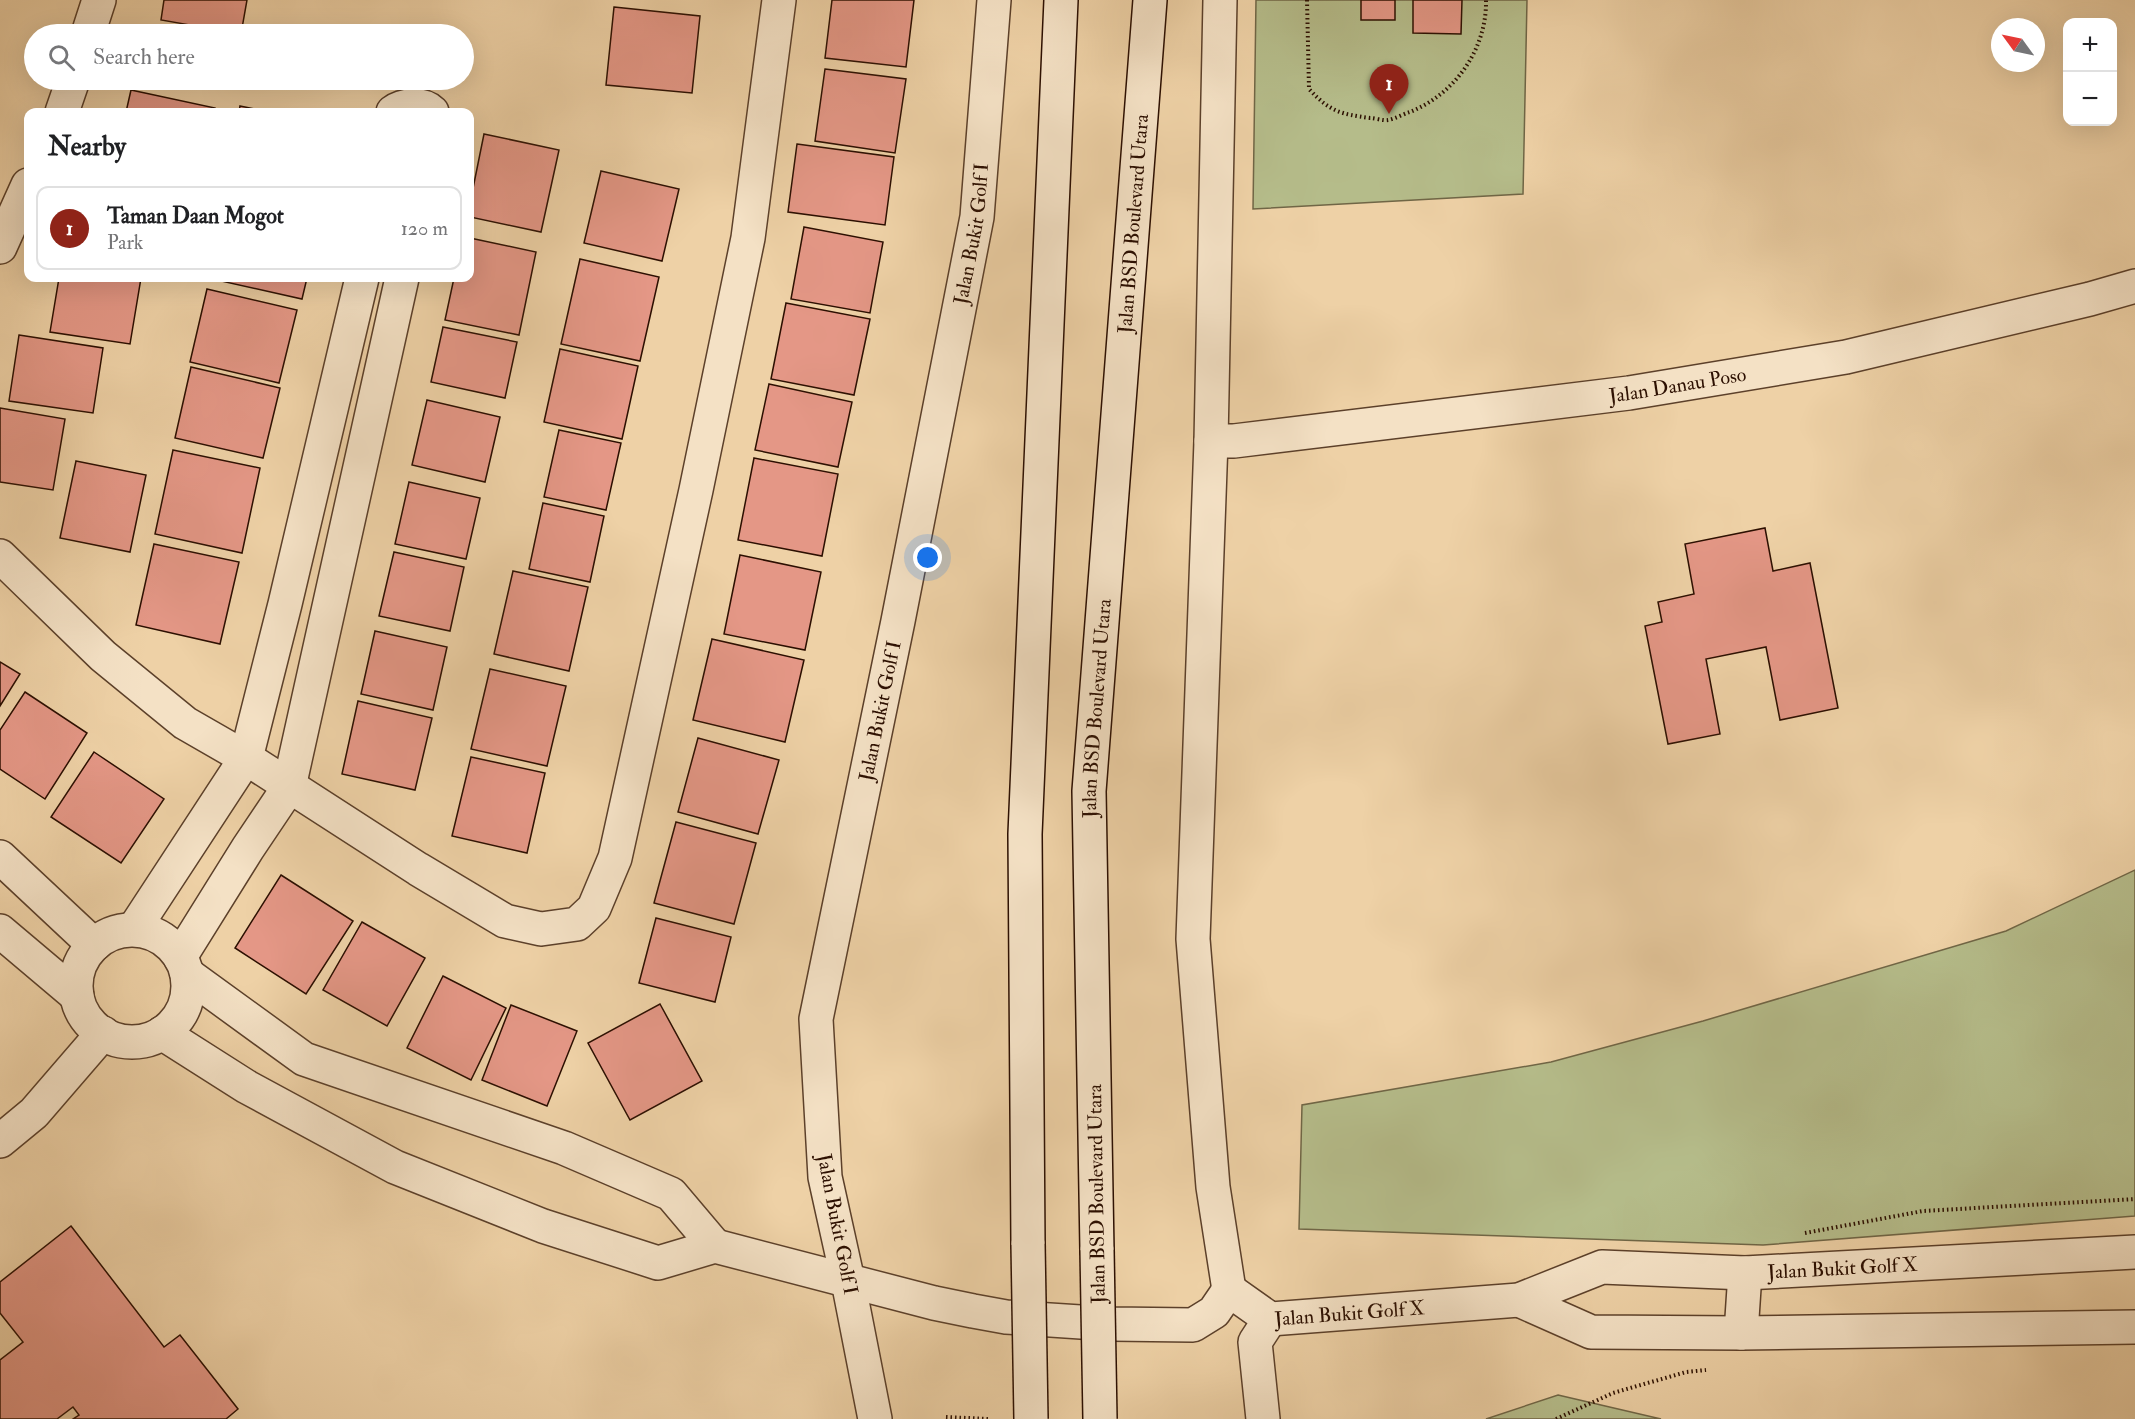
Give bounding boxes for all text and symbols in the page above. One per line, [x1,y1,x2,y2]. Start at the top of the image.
north arrow [1991,18,2045,72]
map controls [2063,18,2117,126]
button: + [2063,18,2117,72]
search box [24,24,474,90]
icon: search [45,41,78,74]
text: Search here [93,43,195,71]
pin: 1 [1370,64,1408,114]
button: − [2063,72,2117,126]
street label: Jalan BSD Boulevard Utara [1112,112,1154,335]
text: Nearby [48,131,126,163]
street label: Jalan Bukit Golf I [948,162,994,308]
text: Taman Daan Mogot [107,202,284,230]
text: 1 [66,216,73,241]
text: 120 m [401,216,448,241]
text: Park [107,230,143,255]
street label: Jalan Danau Poso [1606,362,1748,408]
your location [913,543,942,572]
street label: Jalan BSD Boulevard Utara [1077,597,1117,819]
street label: Jalan Bukit Golf I [853,638,907,785]
street label: Jalan BSD Boulevard Utara [1082,1083,1111,1305]
street label: Jalan Bukit Golf I [811,1151,863,1297]
street label: Jalan Bukit Golf X [1766,1252,1919,1285]
street label: Jalan Bukit Golf X [1273,1295,1426,1332]

